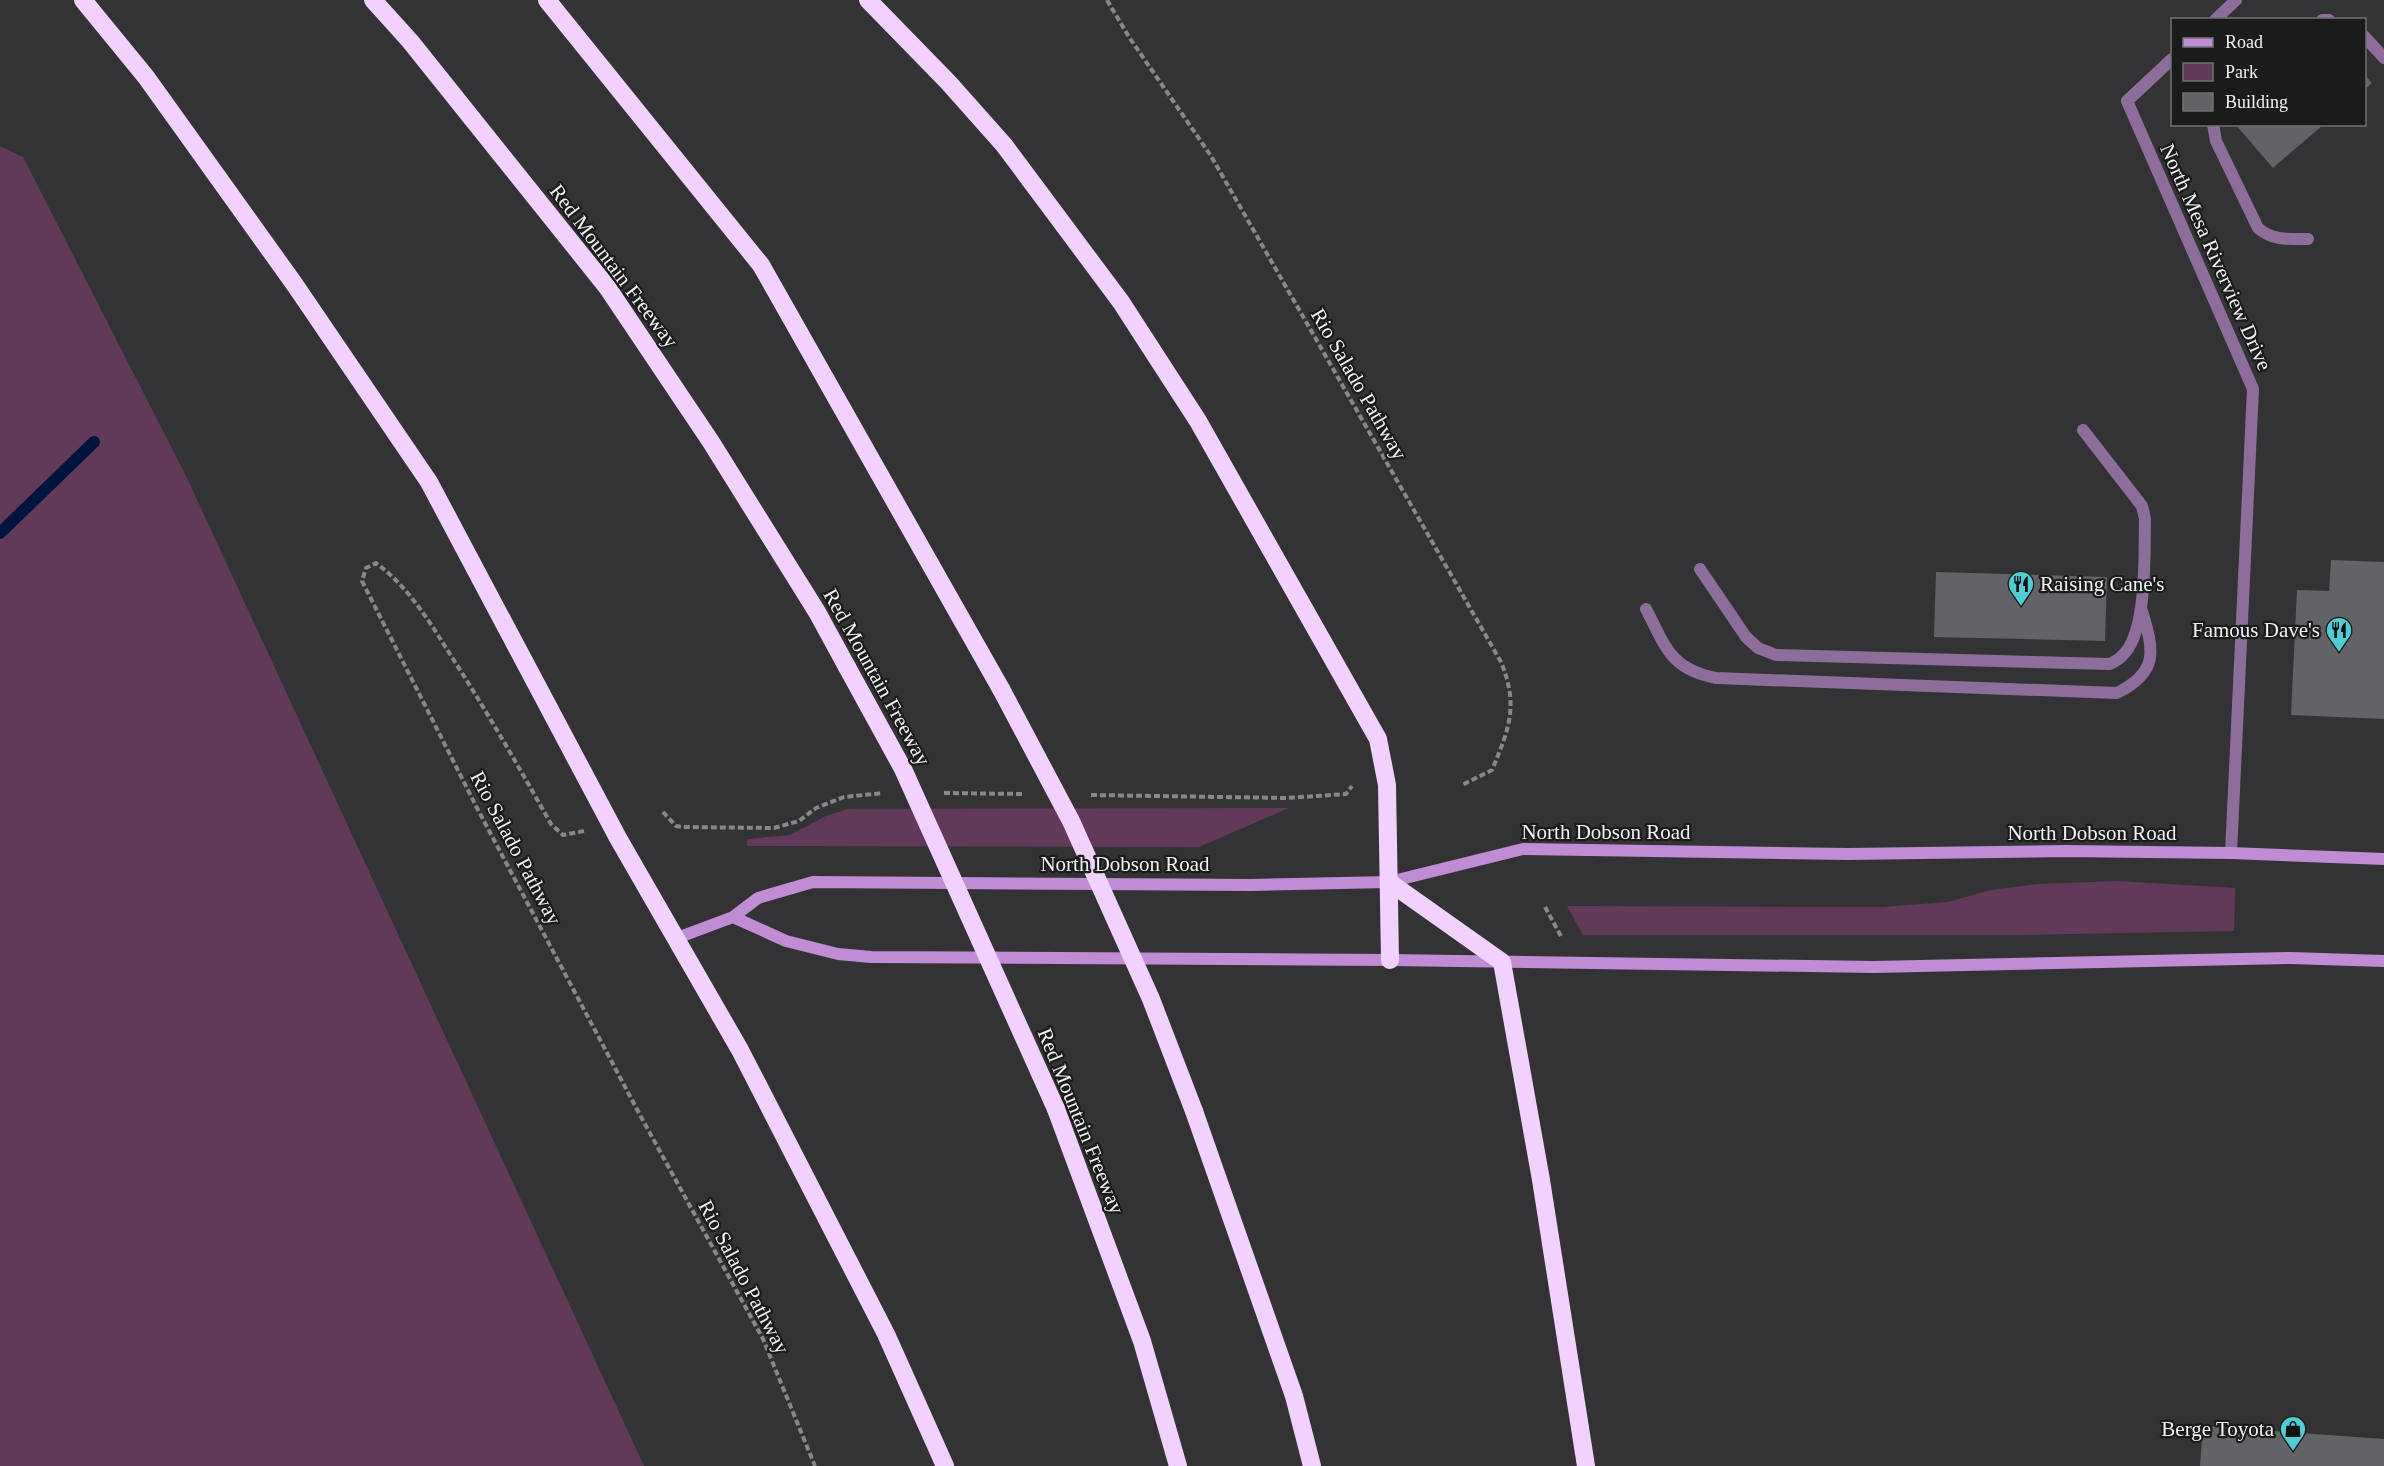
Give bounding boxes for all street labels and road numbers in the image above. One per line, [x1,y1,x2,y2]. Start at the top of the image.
street label: North Mesa Riverview Drive [2155,140,2277,374]
street label: Red Mountain Freeway [545,180,684,353]
street label: Rio Salado Pathway [1306,304,1412,464]
street label: Red Mountain Freeway [818,584,936,770]
street label: Rio Salado Pathway [465,767,567,929]
street label: North Dobson Road [1521,820,1691,844]
street label: North Dobson Road [2007,821,2177,845]
street label: North Dobson Road [1040,852,1210,876]
street label: Red Mountain Freeway [1033,1025,1129,1218]
street label: Rio Salado Pathway [693,1196,795,1358]

